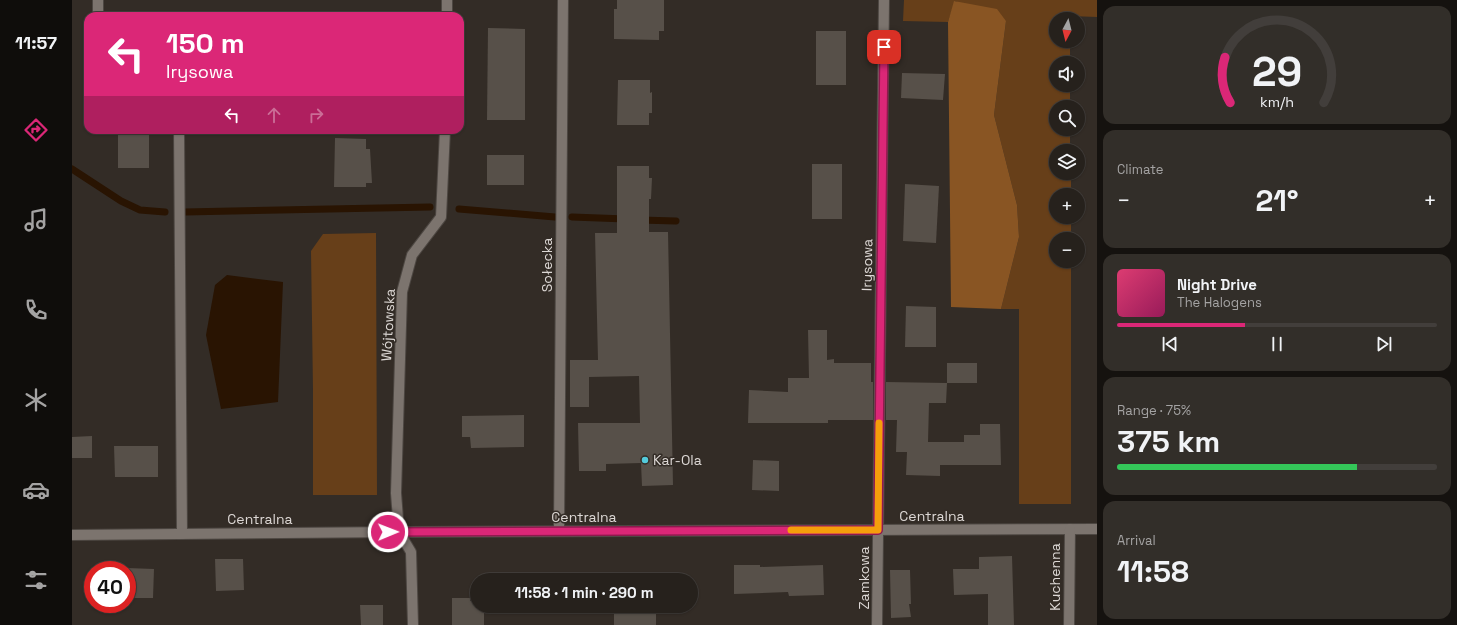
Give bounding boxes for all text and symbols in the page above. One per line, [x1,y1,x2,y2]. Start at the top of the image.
north arrow [1049,12,1085,48]
map controls [1049,12,1085,268]
text: 150 m [166,25,245,61]
icon: left [100,28,152,80]
pin [867,30,901,64]
text: 11:57 [15,31,57,54]
icon: arrive [873,36,895,58]
text: 29 [1252,45,1302,98]
button: sound [1049,56,1085,92]
text: Irysowa [166,60,233,83]
text: km/h [1260,92,1294,110]
button: search [1049,100,1085,136]
icon: left [221,104,243,126]
icon: ahead [263,104,285,126]
icon: right [305,104,327,126]
icon: directions [22,116,50,144]
button: layers [1049,144,1085,180]
text: Climate [1117,161,1163,178]
text: 21° [1255,181,1299,220]
text: − [1117,186,1131,214]
text: + [1423,186,1437,214]
button: + [1049,188,1085,224]
icon: music [22,206,50,234]
button: − [1049,232,1085,268]
street label: Sołecka [538,238,556,292]
street label: Irysowa [858,239,876,291]
text: Night Drive [1177,275,1257,294]
street label: Wójtowska [377,288,399,362]
text: The Halogens [1177,294,1262,311]
icon: phone [22,296,50,324]
icon: previous [1159,333,1181,355]
icon: pause [1266,333,1288,355]
icon: next [1373,333,1395,355]
icon: climate [22,386,50,414]
text: Range · 75% [1117,402,1191,419]
text: 375 km [1117,422,1220,461]
place label: Kar-Ola [653,451,702,469]
marker: Kar-Ola [640,455,650,465]
icon: car [22,476,50,504]
street label: Centralna [899,507,965,525]
street label: Centralna [551,508,617,526]
street label: Centralna [227,510,293,528]
position arrow [367,511,409,553]
text: Arrival [1117,532,1156,549]
street label: Kuchenna [1046,543,1064,611]
street label: Zamkowa [855,547,873,610]
text: 11:58 [1117,552,1189,591]
speed limit sign: 40 [84,561,136,613]
icon: filters [22,566,50,594]
text: 11:58 · 1 min · 290 m [515,583,653,602]

